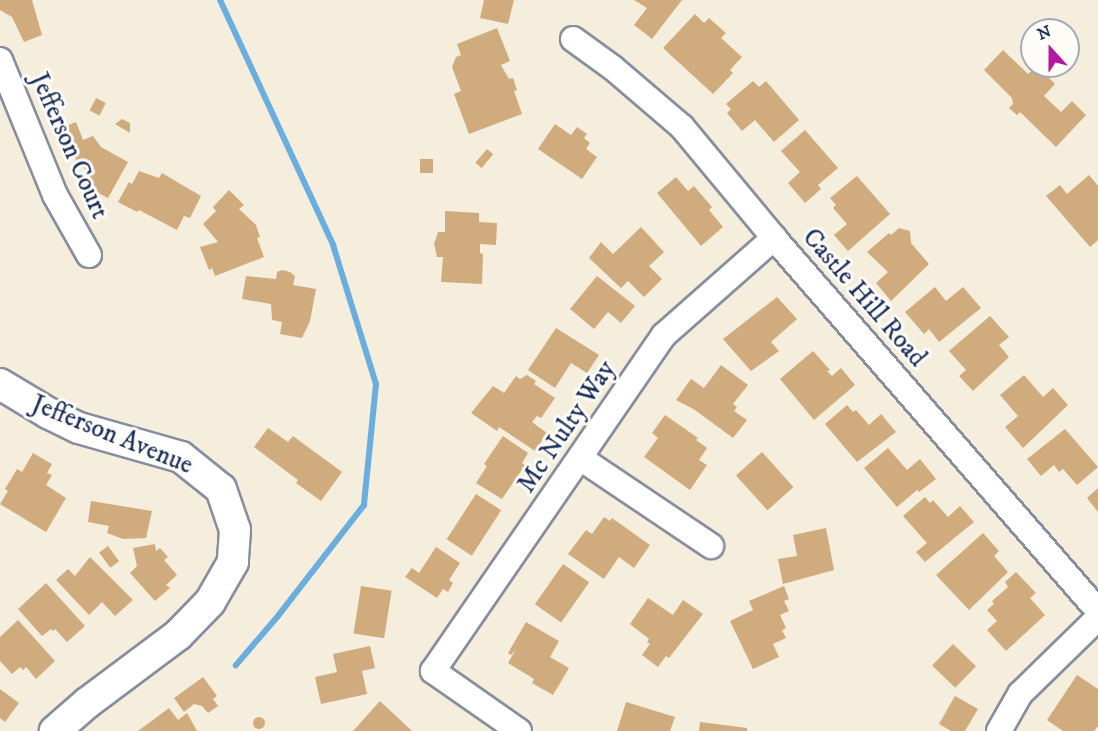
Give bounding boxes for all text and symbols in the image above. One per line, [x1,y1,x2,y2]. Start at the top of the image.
north arrow [1020,18,1080,78]
text: N [1035,21,1054,45]
street label: Jefferson Court [23,68,115,224]
street label: Castle Hill Road [795,222,933,374]
street label: Mc Nulty Way [511,355,623,499]
street label: Jefferson Avenue [27,389,197,481]

